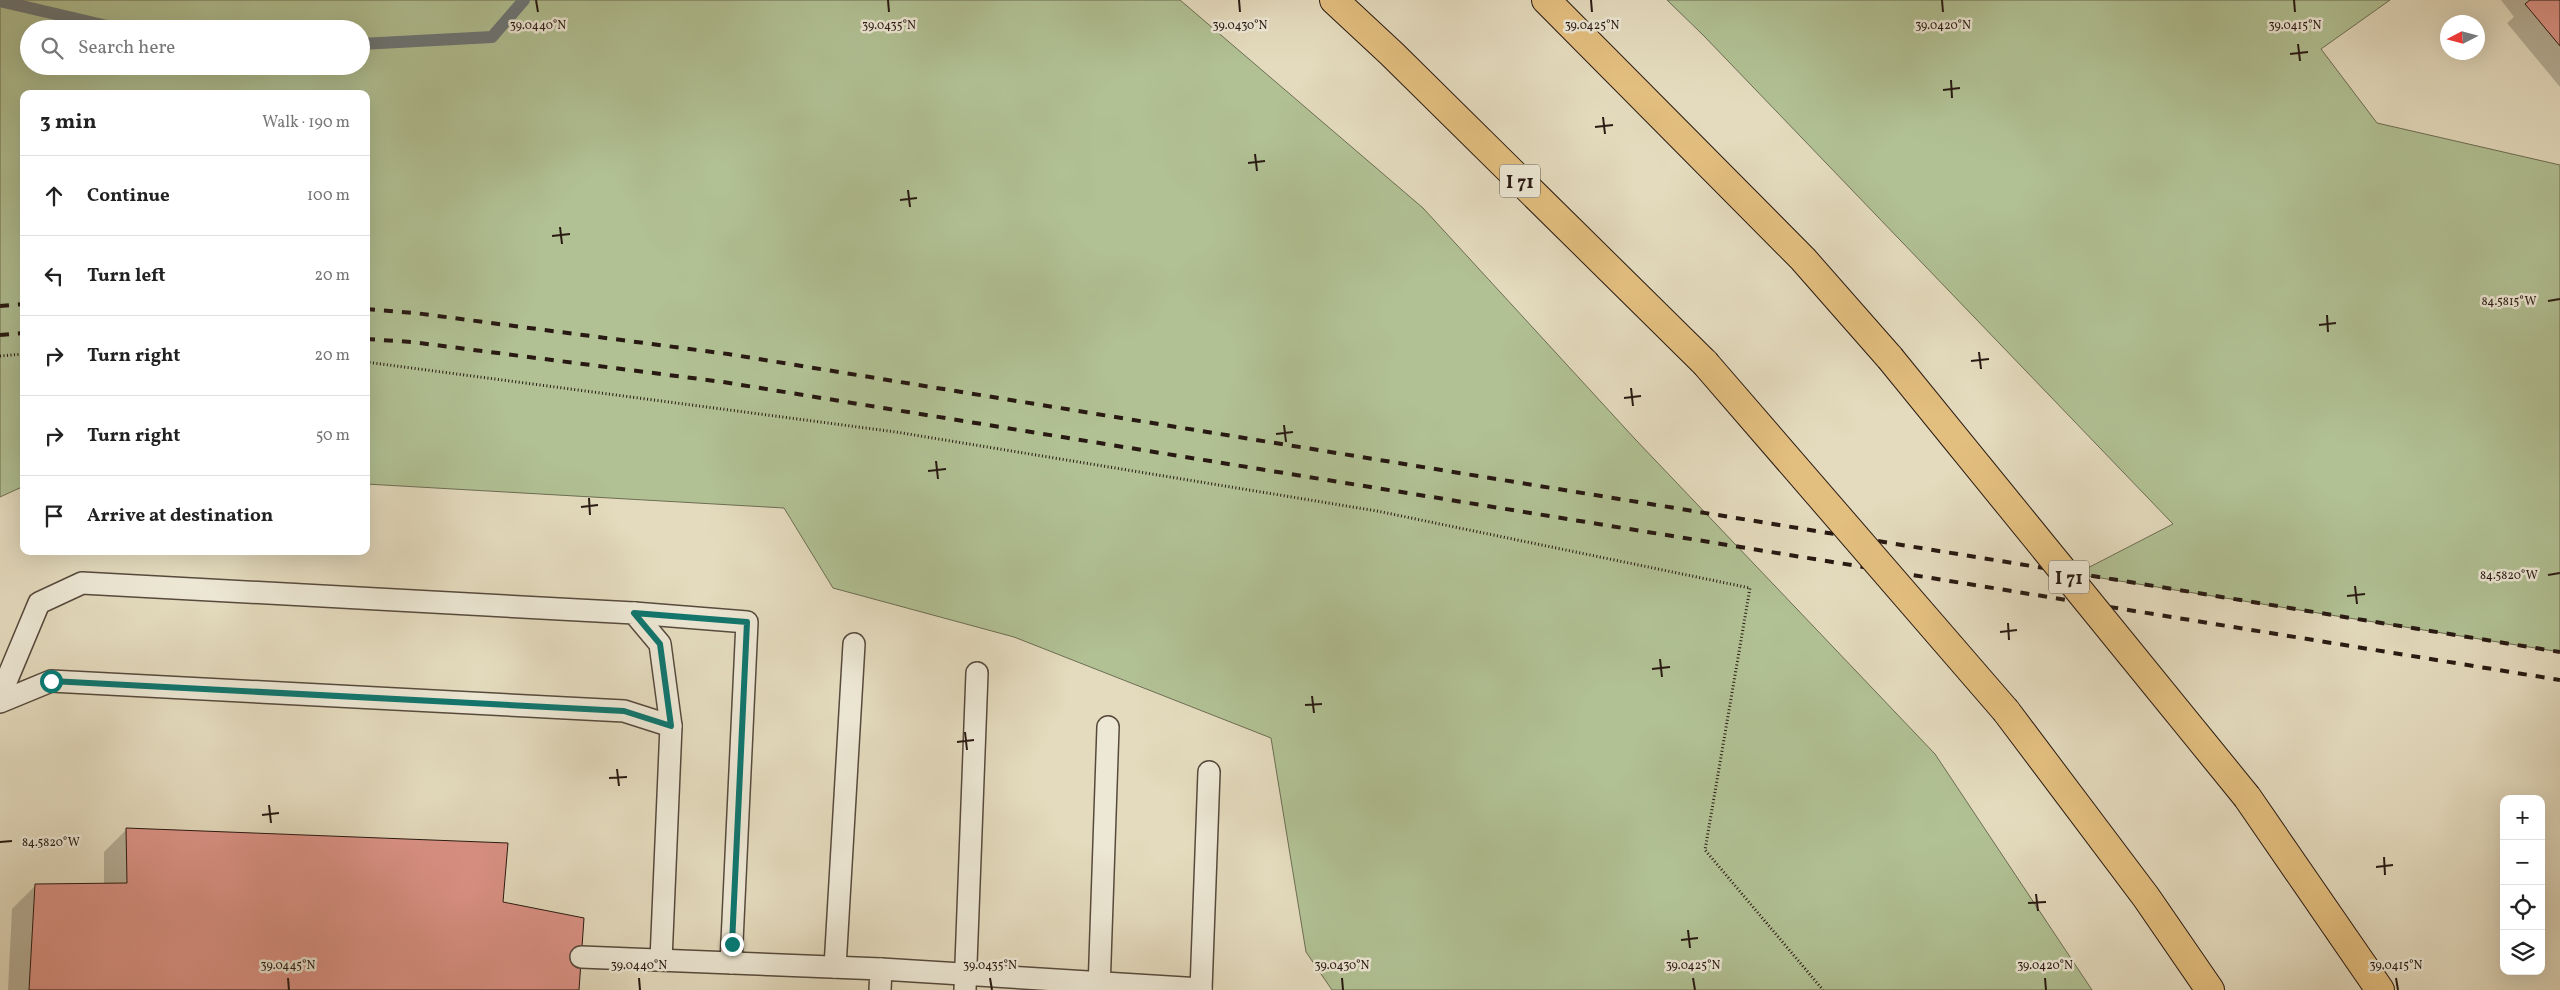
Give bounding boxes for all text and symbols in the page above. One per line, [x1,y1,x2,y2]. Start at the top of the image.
north arrow [2440,15,2485,60]
text: 39.0440°N [510,18,566,34]
text: 39.0435°N [862,18,916,34]
text: 39.0430°N [1213,18,1268,34]
text: 39.0425°N [1565,18,1619,34]
text: 39.0420°N [1915,18,1971,34]
text: 39.0415°N [2269,18,2322,34]
search box [20,20,370,75]
icon: search [38,34,66,62]
text: Search here [78,35,175,61]
text: 3 min [40,108,96,137]
text: Walk · 190 m [262,112,350,134]
road number: I 71 [1500,165,1540,198]
icon: ahead [40,182,68,210]
text: Continue [87,183,170,209]
text: 100 m [307,185,350,207]
icon: left [40,262,68,290]
text: Turn left [87,263,166,289]
text: 20 m [315,265,350,287]
text: 84.5815°W [2482,294,2536,310]
icon: right [40,342,68,370]
text: Turn right [87,343,180,369]
text: 20 m [315,345,350,367]
icon: right [40,422,68,450]
text: Turn right [87,423,180,449]
text: 50 m [316,425,350,447]
icon: arrive [40,502,68,530]
text: Arrive at destination [87,503,273,529]
road number: I 71 [2049,560,2089,594]
text: 84.5820°W [2480,568,2538,584]
route start [40,670,63,693]
map controls [2500,795,2545,975]
button: + [2500,795,2545,840]
text: 84.5820°W [22,835,80,851]
button: − [2500,840,2545,885]
button: locate [2500,885,2545,930]
button: layers [2500,930,2545,975]
route end [721,933,744,956]
text: 39.0445°N [260,958,316,974]
text: 39.0440°N [611,958,667,974]
text: 39.0435°N [963,958,1017,974]
text: 39.0430°N [1315,958,1370,974]
text: 39.0425°N [1666,958,1720,974]
text: 39.0420°N [2017,958,2073,974]
text: 39.0415°N [2370,958,2423,974]

